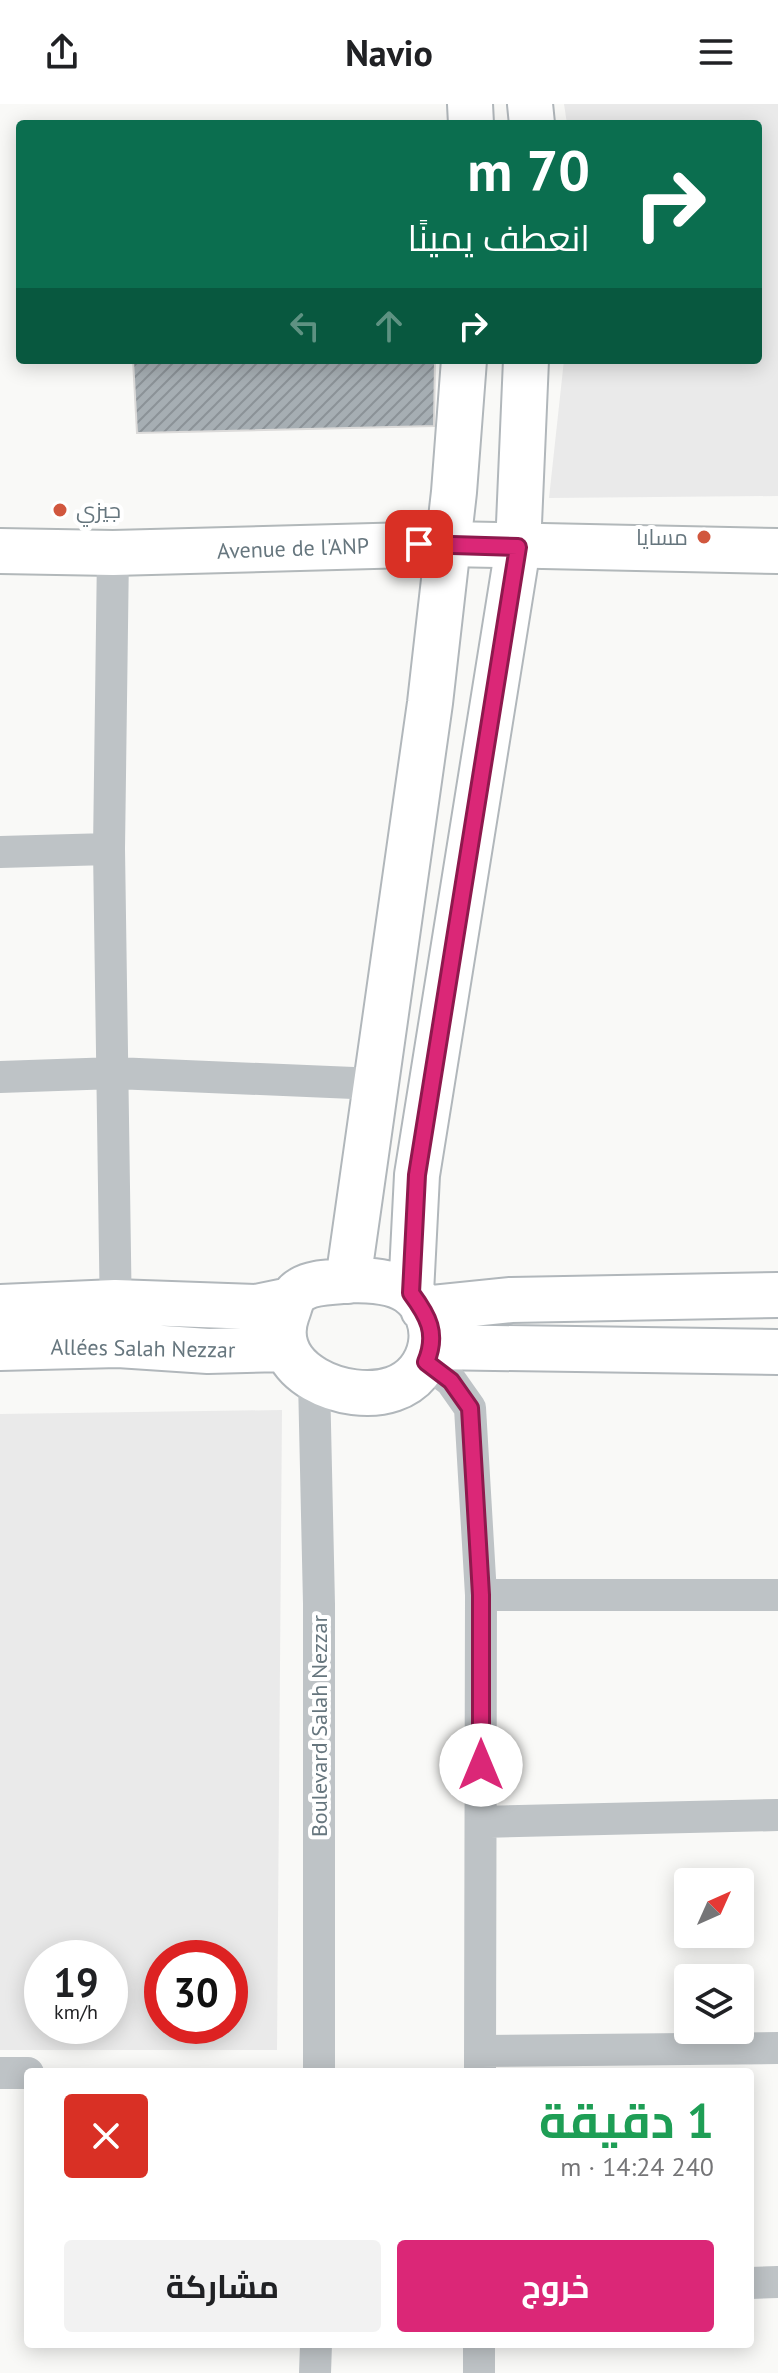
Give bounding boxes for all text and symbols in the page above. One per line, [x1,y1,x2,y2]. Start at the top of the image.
text: Navio [345,29,433,76]
icon: share [40,30,84,74]
icon: menu [694,30,738,74]
text: 70 m [467,134,590,206]
icon: right [618,152,722,256]
text: انعطف يمينًا [408,214,590,261]
icon: left [283,304,327,348]
icon: ahead [367,304,411,348]
icon: right [451,304,495,348]
place label: جيزي [76,496,121,527]
marker: جيزي [51,501,69,519]
pin [385,510,453,578]
icon: arrive [397,522,441,566]
place label: مسايا [636,523,688,551]
marker: مسايا [695,528,713,546]
street label: Avenue de l'ANP [217,531,369,565]
street label: Allées Salah Nezzar [50,1332,236,1364]
street label: Boulevard Salah Nezzar [305,1615,333,1837]
position arrow [439,1723,523,1807]
north arrow [674,1868,754,1948]
map controls [674,1868,754,2044]
speed limit sign: 30 [144,1940,248,2044]
text: 19 [53,1956,99,2008]
button: layers [674,1964,754,2044]
text: km/h [54,1999,98,2025]
text: 1 دقيقة [539,2089,714,2151]
button: close [64,2094,148,2178]
text: 240 m · 14:24 [560,2150,714,2183]
button: مشاركة [64,2240,381,2332]
button: خروج [397,2240,714,2332]

